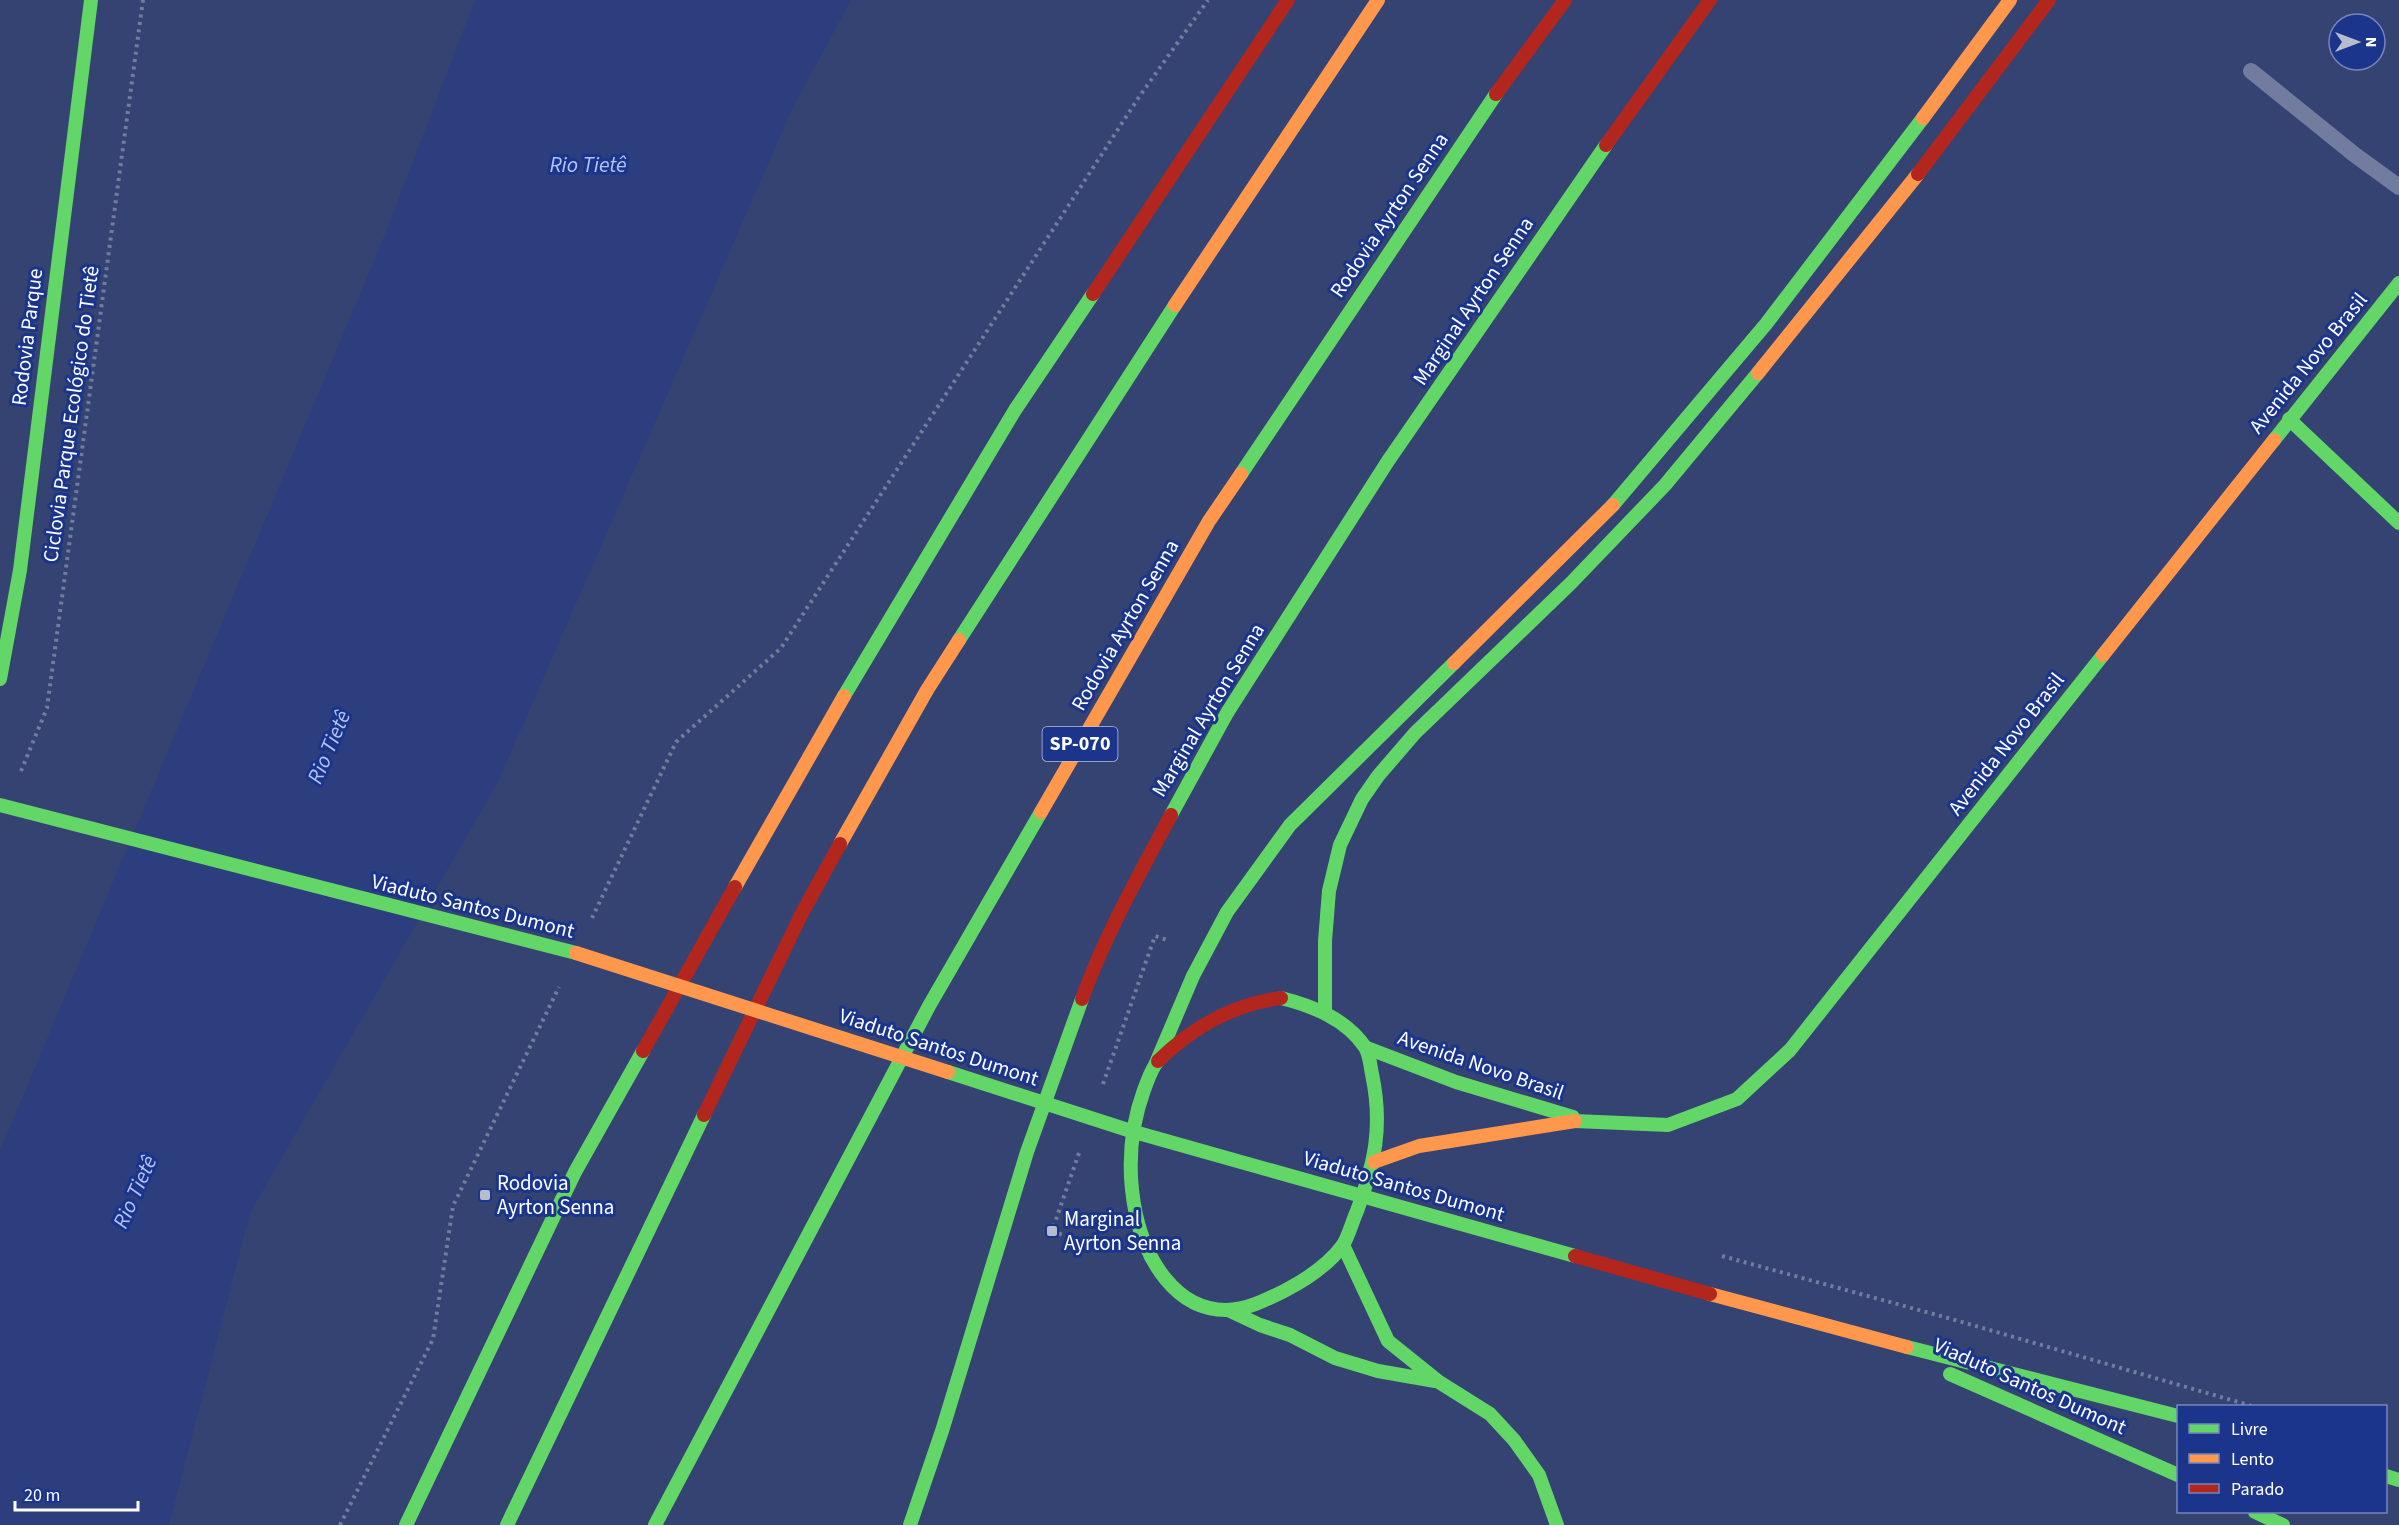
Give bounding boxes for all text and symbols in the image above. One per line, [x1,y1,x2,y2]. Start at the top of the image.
north arrow [2327,12,2387,72]
text: N [2360,37,2382,47]
street label: Rodovia Ayrton Senna [1323,127,1455,303]
water label: Rio Tietê [549,149,627,181]
street label: Marginal Ayrton Senna [1405,211,1541,391]
street label: Ciclovia Parque Ecológico do Tietê [35,264,107,564]
street label: Rodovia Parque [4,267,50,407]
street label: Avenida Novo Brasil [2242,286,2374,440]
street label: Rodovia Ayrton Senna [1064,534,1186,716]
street label: Marginal Ayrton Senna [1144,618,1272,802]
street label: Avenida Novo Brasil [1941,666,2071,822]
water label: Rio Tietê [299,705,359,789]
road number: SP-070 [1042,727,1118,761]
street label: Viaduto Santos Dumont [368,866,578,946]
street label: Viaduto Santos Dumont [835,1001,1043,1093]
street label: Avenida Novo Brasil [1394,1023,1568,1107]
street label: Viaduto Santos Dumont [1300,1143,1508,1229]
water label: Rio Tietê [105,1150,165,1234]
place label: Rodovia Ayrton Senna [497,1168,614,1222]
marker: Rodovia Ayrton Senna [478,1188,492,1202]
place label: Marginal Ayrton Senna [1064,1204,1181,1258]
marker: Marginal Ayrton Senna [1045,1224,1059,1238]
street label: Viaduto Santos Dumont [1929,1330,2131,1442]
legend [2177,1405,2387,1513]
text: Livre [2231,1417,2268,1442]
text: Lento [2231,1447,2274,1472]
scale bar [15,1474,138,1512]
text: Parado [2231,1477,2284,1502]
text: 20 m [24,1483,60,1508]

